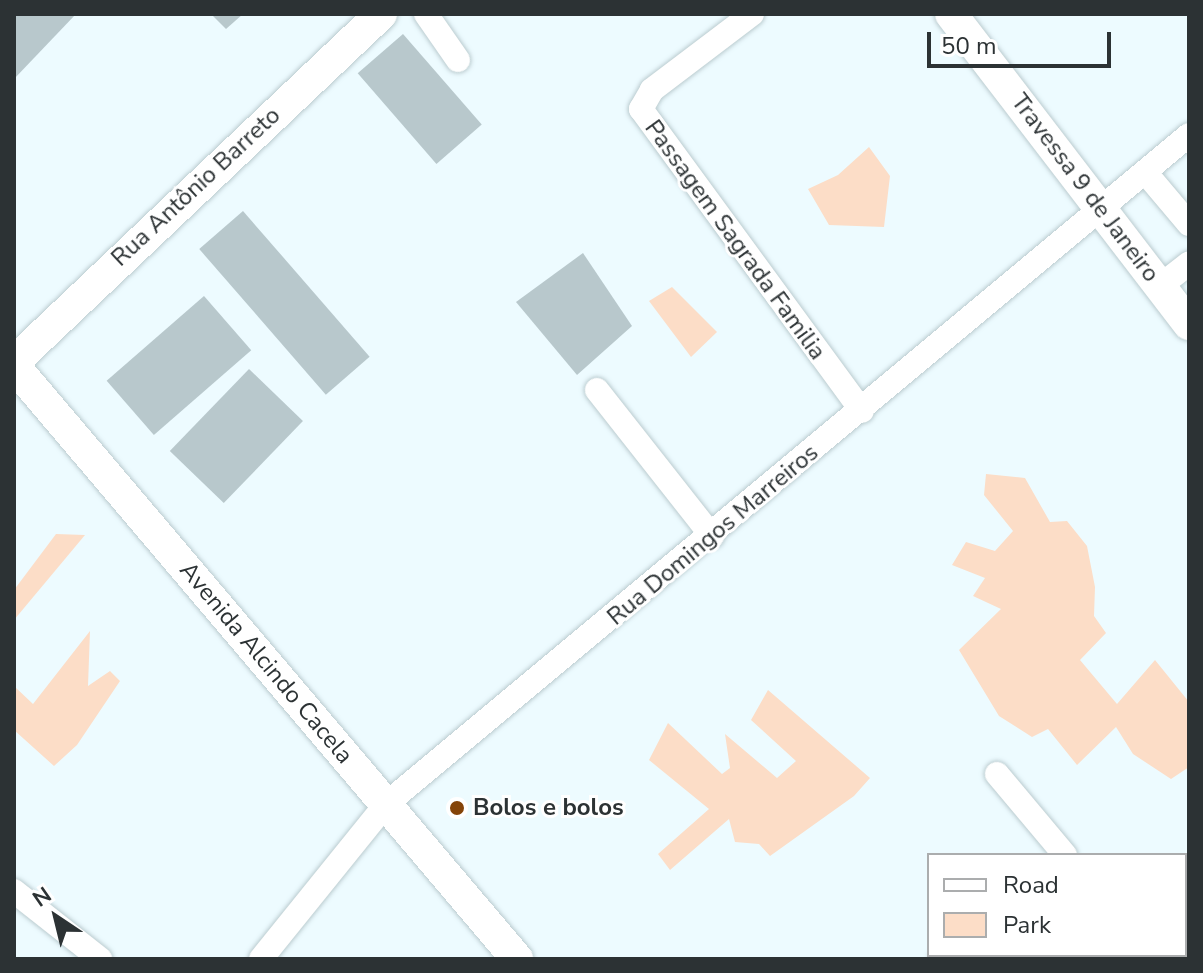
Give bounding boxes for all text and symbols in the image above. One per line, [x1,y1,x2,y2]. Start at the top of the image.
scale bar [931,16,1115,66]
text: 50 m [941,30,997,62]
street label: Travessa 9 de Janeiro [1005,88,1165,288]
street label: Rua Antônio Barreto [106,101,286,273]
street label: Passagem Sagrada Familia [638,115,832,365]
street label: Rua Domingos Marreiros [602,438,824,632]
street label: Avenida Alcindo Cacela [173,556,359,770]
place label: Bolos e bolos [473,794,624,822]
marker: Bolos e bolos [448,799,466,817]
legend [927,853,1187,957]
text: Road [1003,869,1059,901]
north arrow [16,877,96,957]
text: N [27,880,58,914]
text: Park [1003,909,1051,941]

